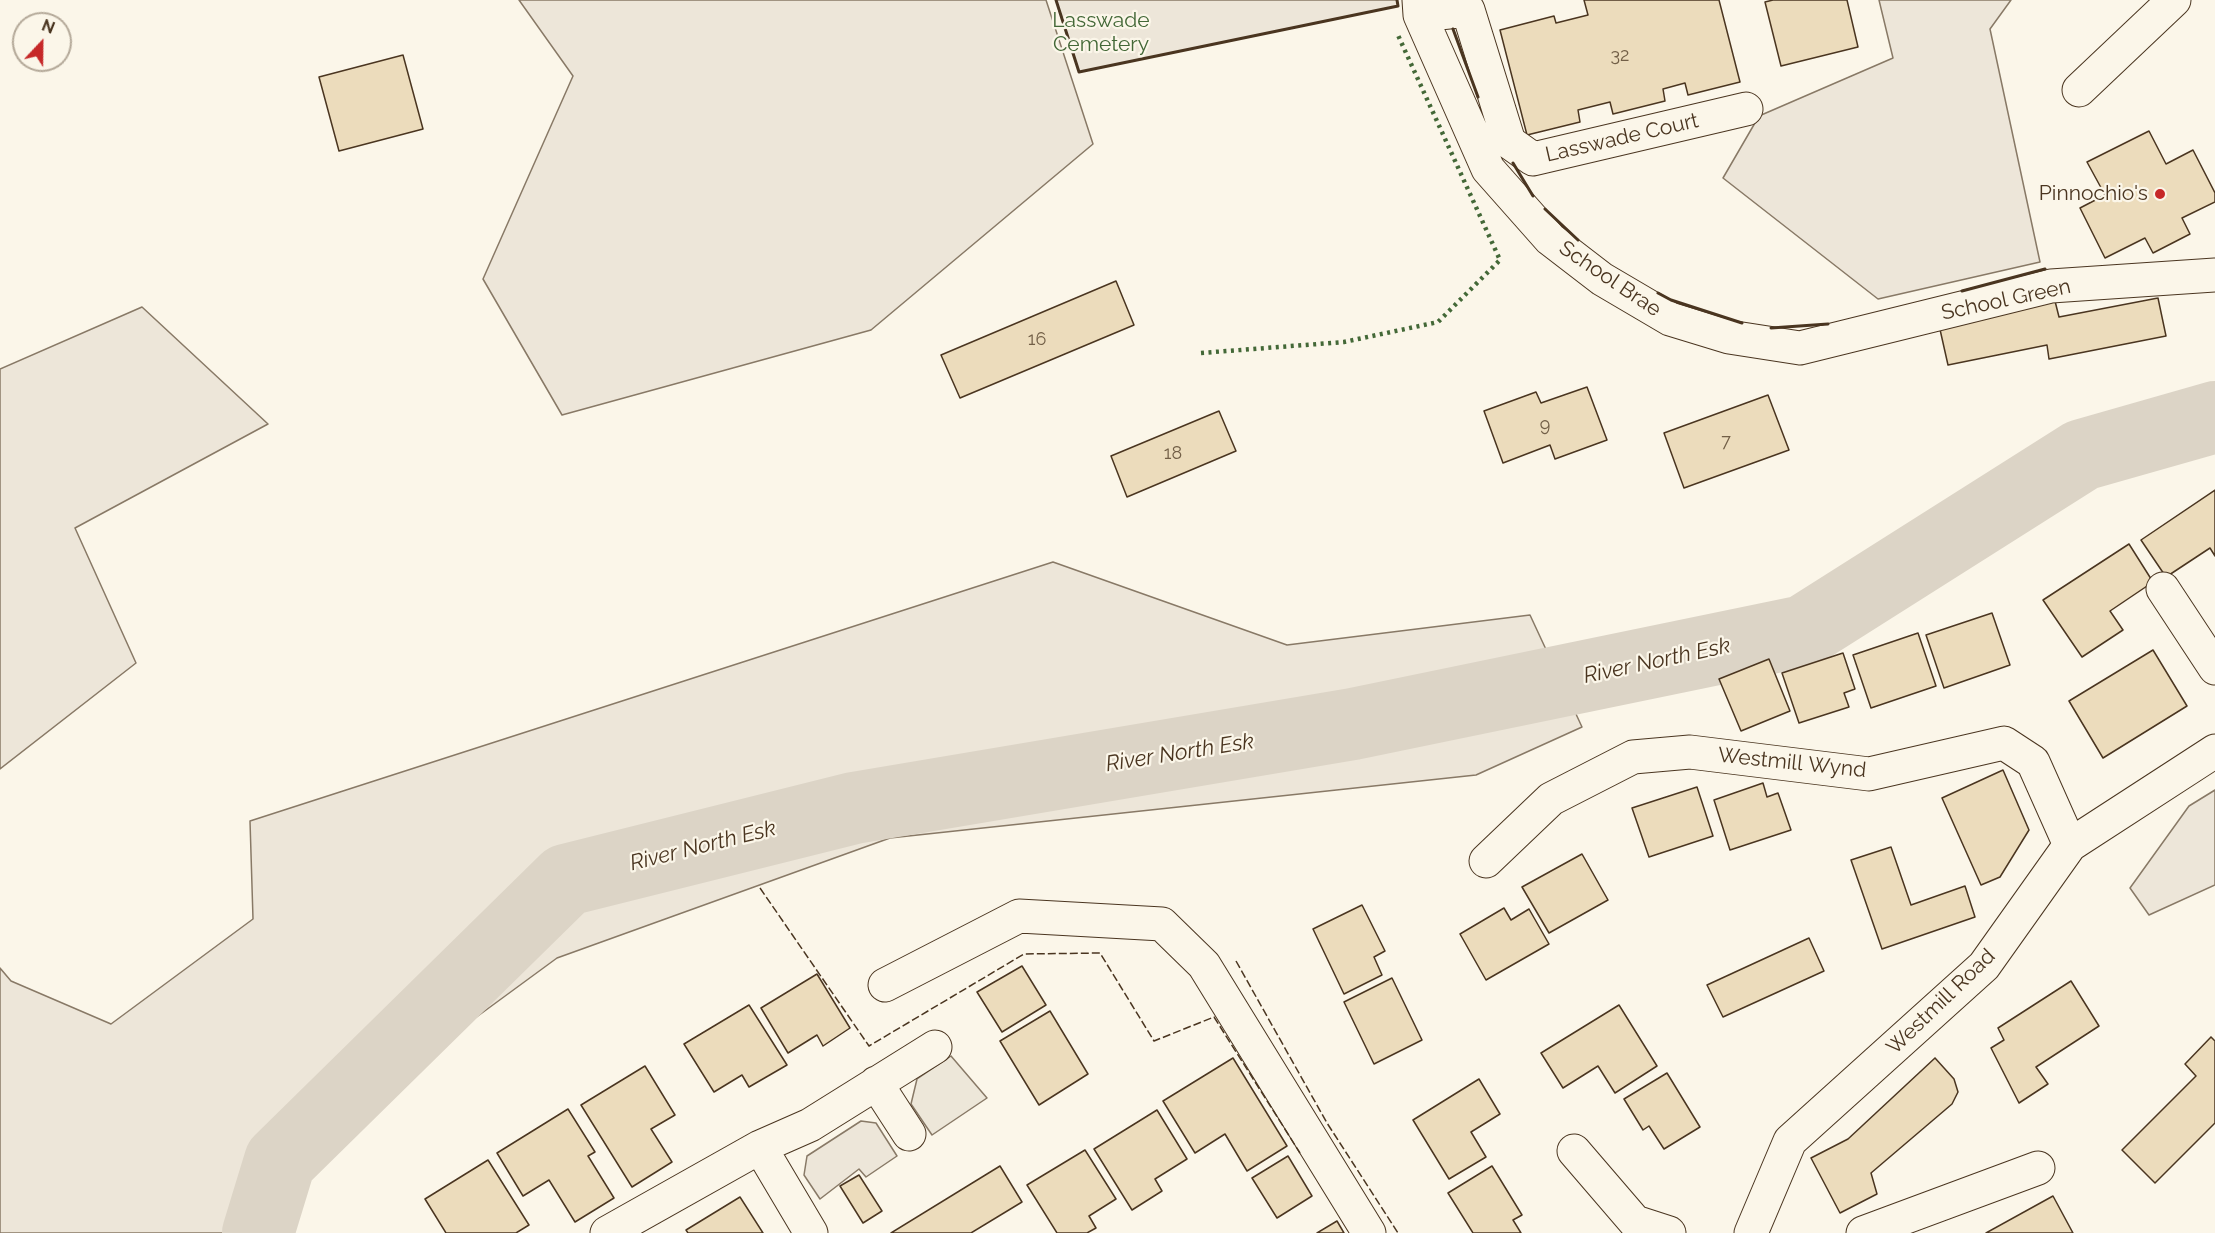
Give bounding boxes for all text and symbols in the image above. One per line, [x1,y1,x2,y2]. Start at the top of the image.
park label: Lasswade Cemetery [1052,8,1150,58]
north arrow [12,12,72,72]
text: N [39,16,57,38]
house number: 32 [1611,45,1629,67]
street label: Lasswade Court [1543,108,1701,168]
place label: Pinnochio's [2039,181,2148,207]
marker: Pinnochio's [2153,187,2167,201]
street label: School Brae [1554,236,1666,322]
street label: School Green [1939,274,2073,326]
house number: 16 [1028,329,1046,351]
house number: 9 [1540,415,1550,437]
house number: 7 [1721,431,1731,453]
house number: 18 [1164,443,1182,465]
water label: River North Esk [1581,633,1733,689]
water label: River North Esk [1104,728,1256,778]
street label: Westmill Wynd [1717,743,1867,783]
water label: River North Esk [627,815,779,877]
street label: Westmill Road [1882,944,2000,1060]

